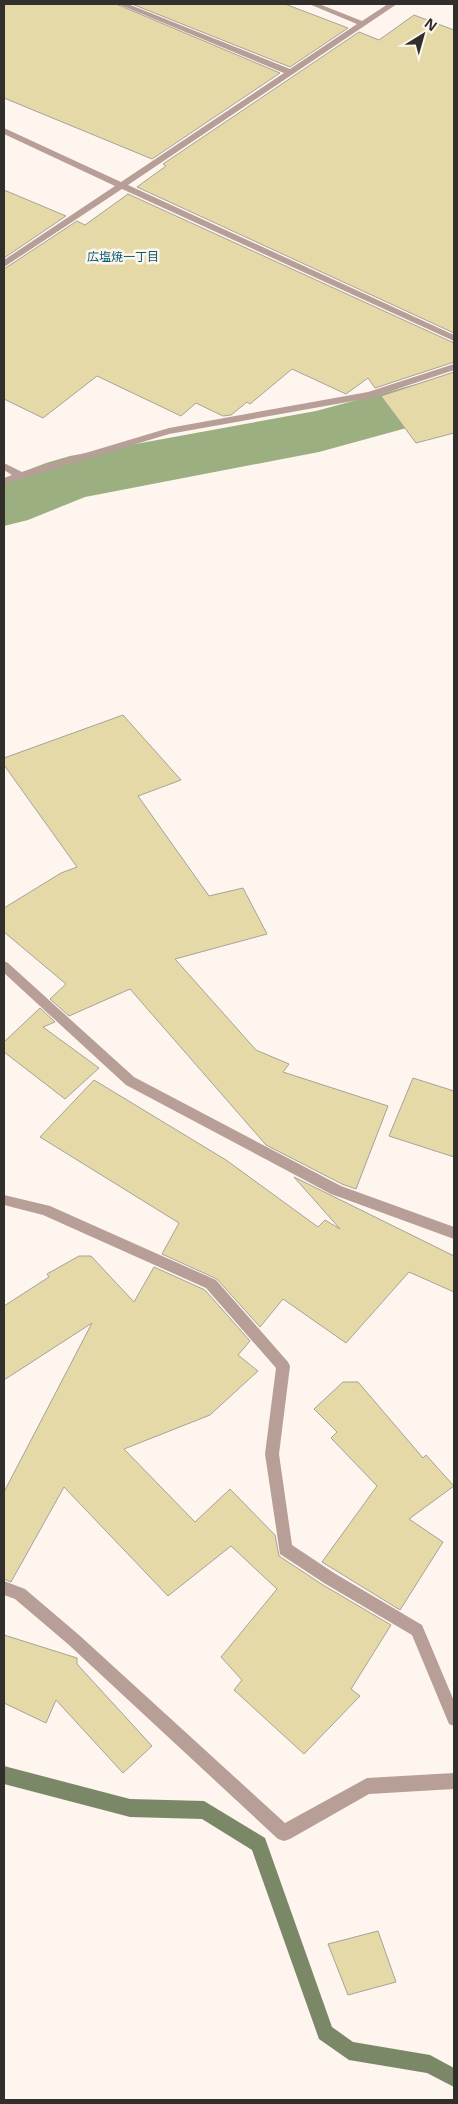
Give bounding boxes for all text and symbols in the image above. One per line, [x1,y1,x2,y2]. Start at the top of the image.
north arrow [398,10,448,60]
text: N [421,13,441,35]
district label: 広塩焼一丁目 [87,248,159,265]

